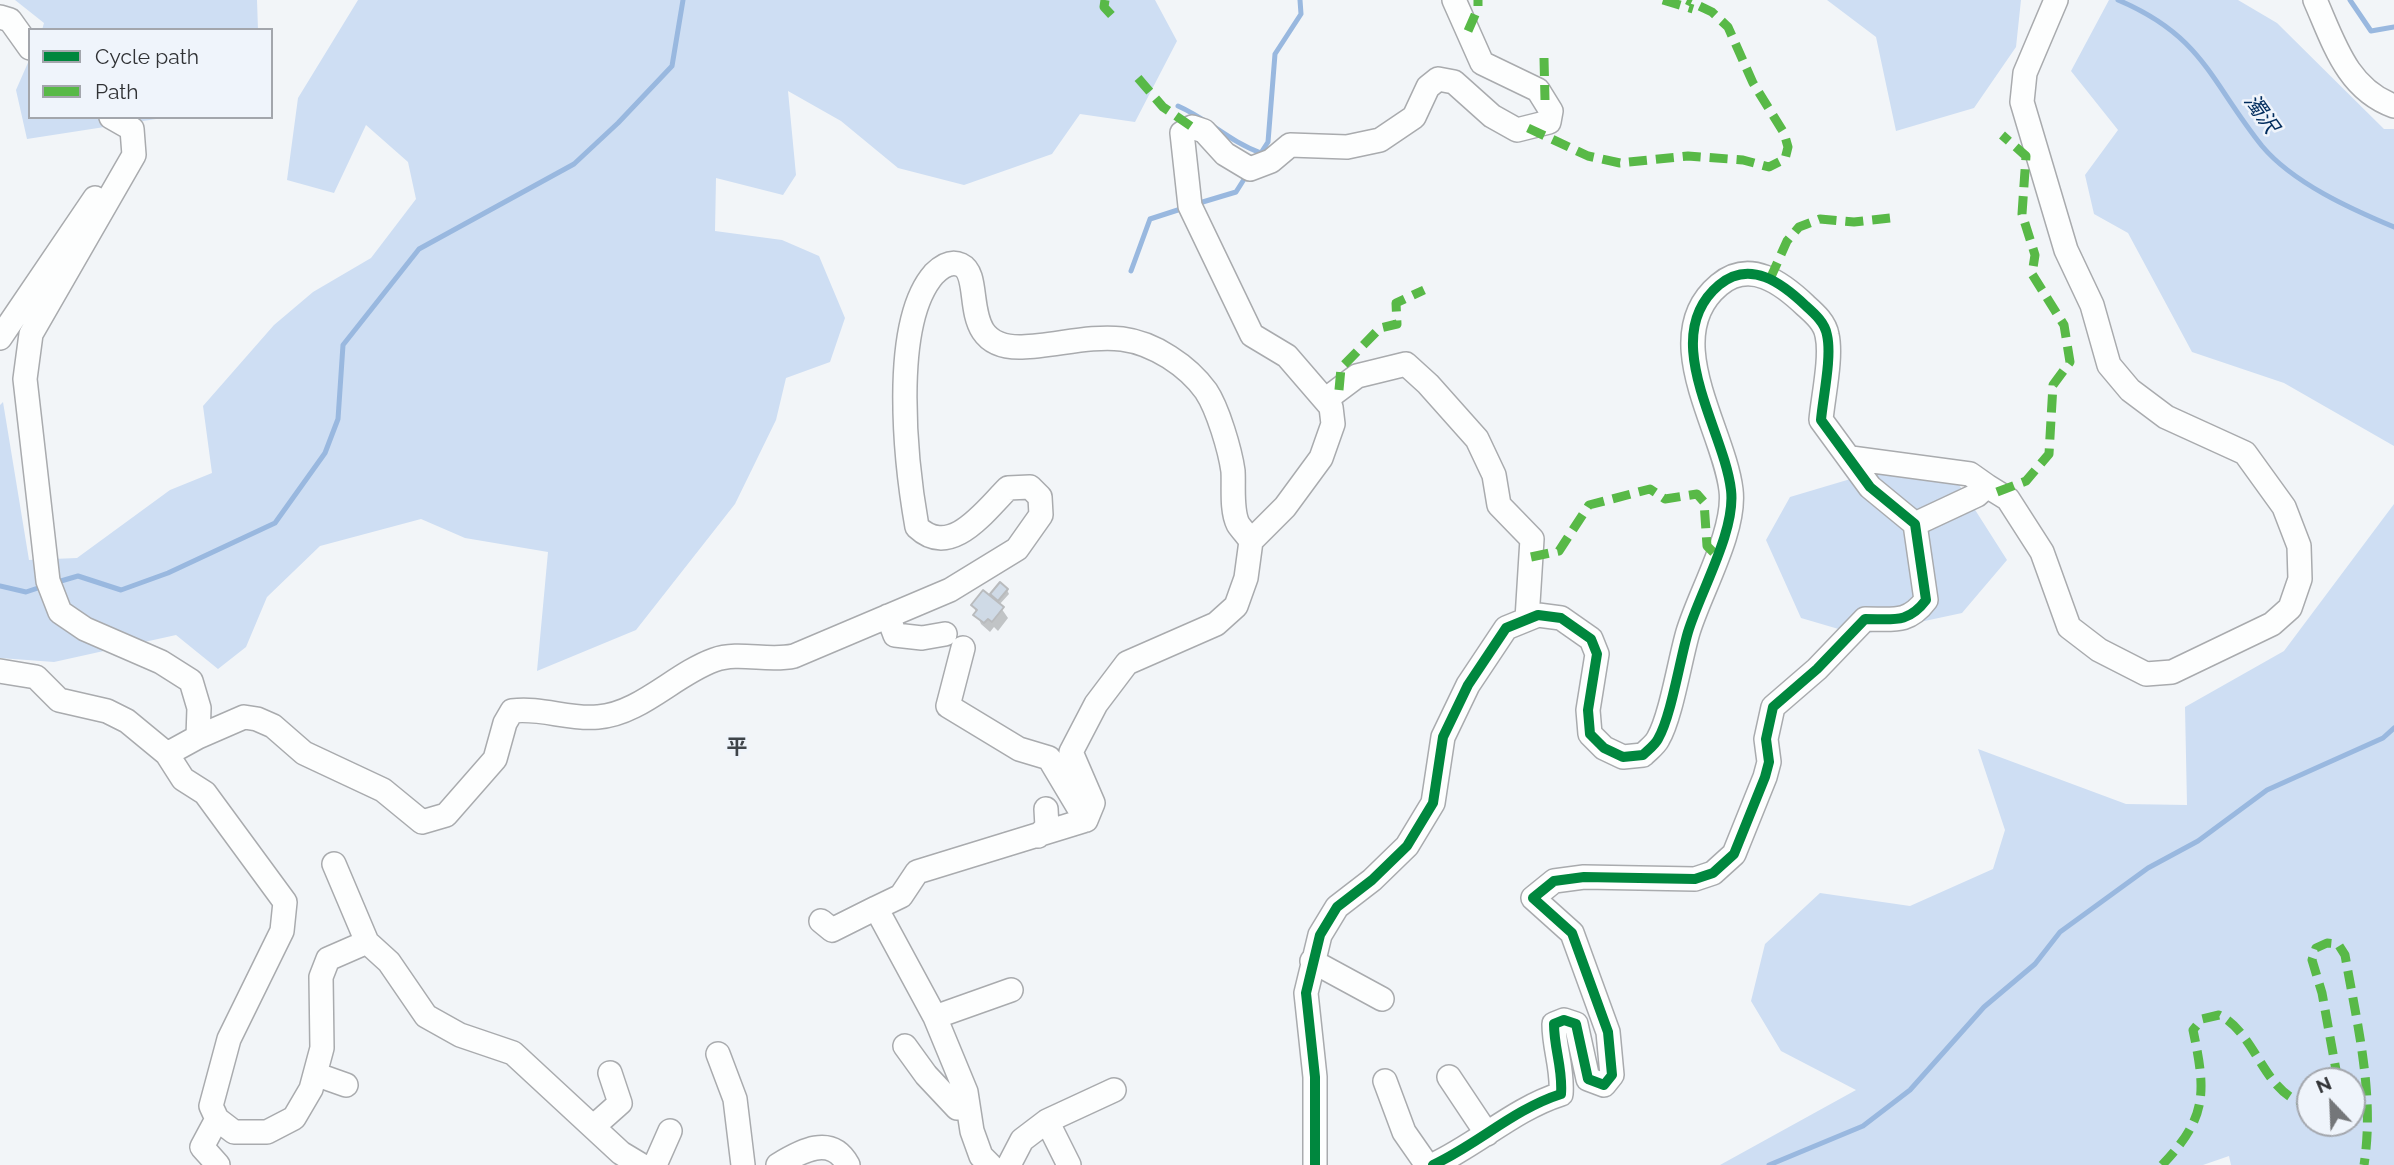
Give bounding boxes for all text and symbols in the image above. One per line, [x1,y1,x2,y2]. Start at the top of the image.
legend [28,28,273,119]
text: Cycle path [95,44,199,69]
text: Path [95,79,139,104]
water label: 濁沢 [2239,90,2283,138]
district label: 平 [727,735,747,761]
north arrow [2296,1067,2366,1137]
text: N [2313,1072,2335,1097]

